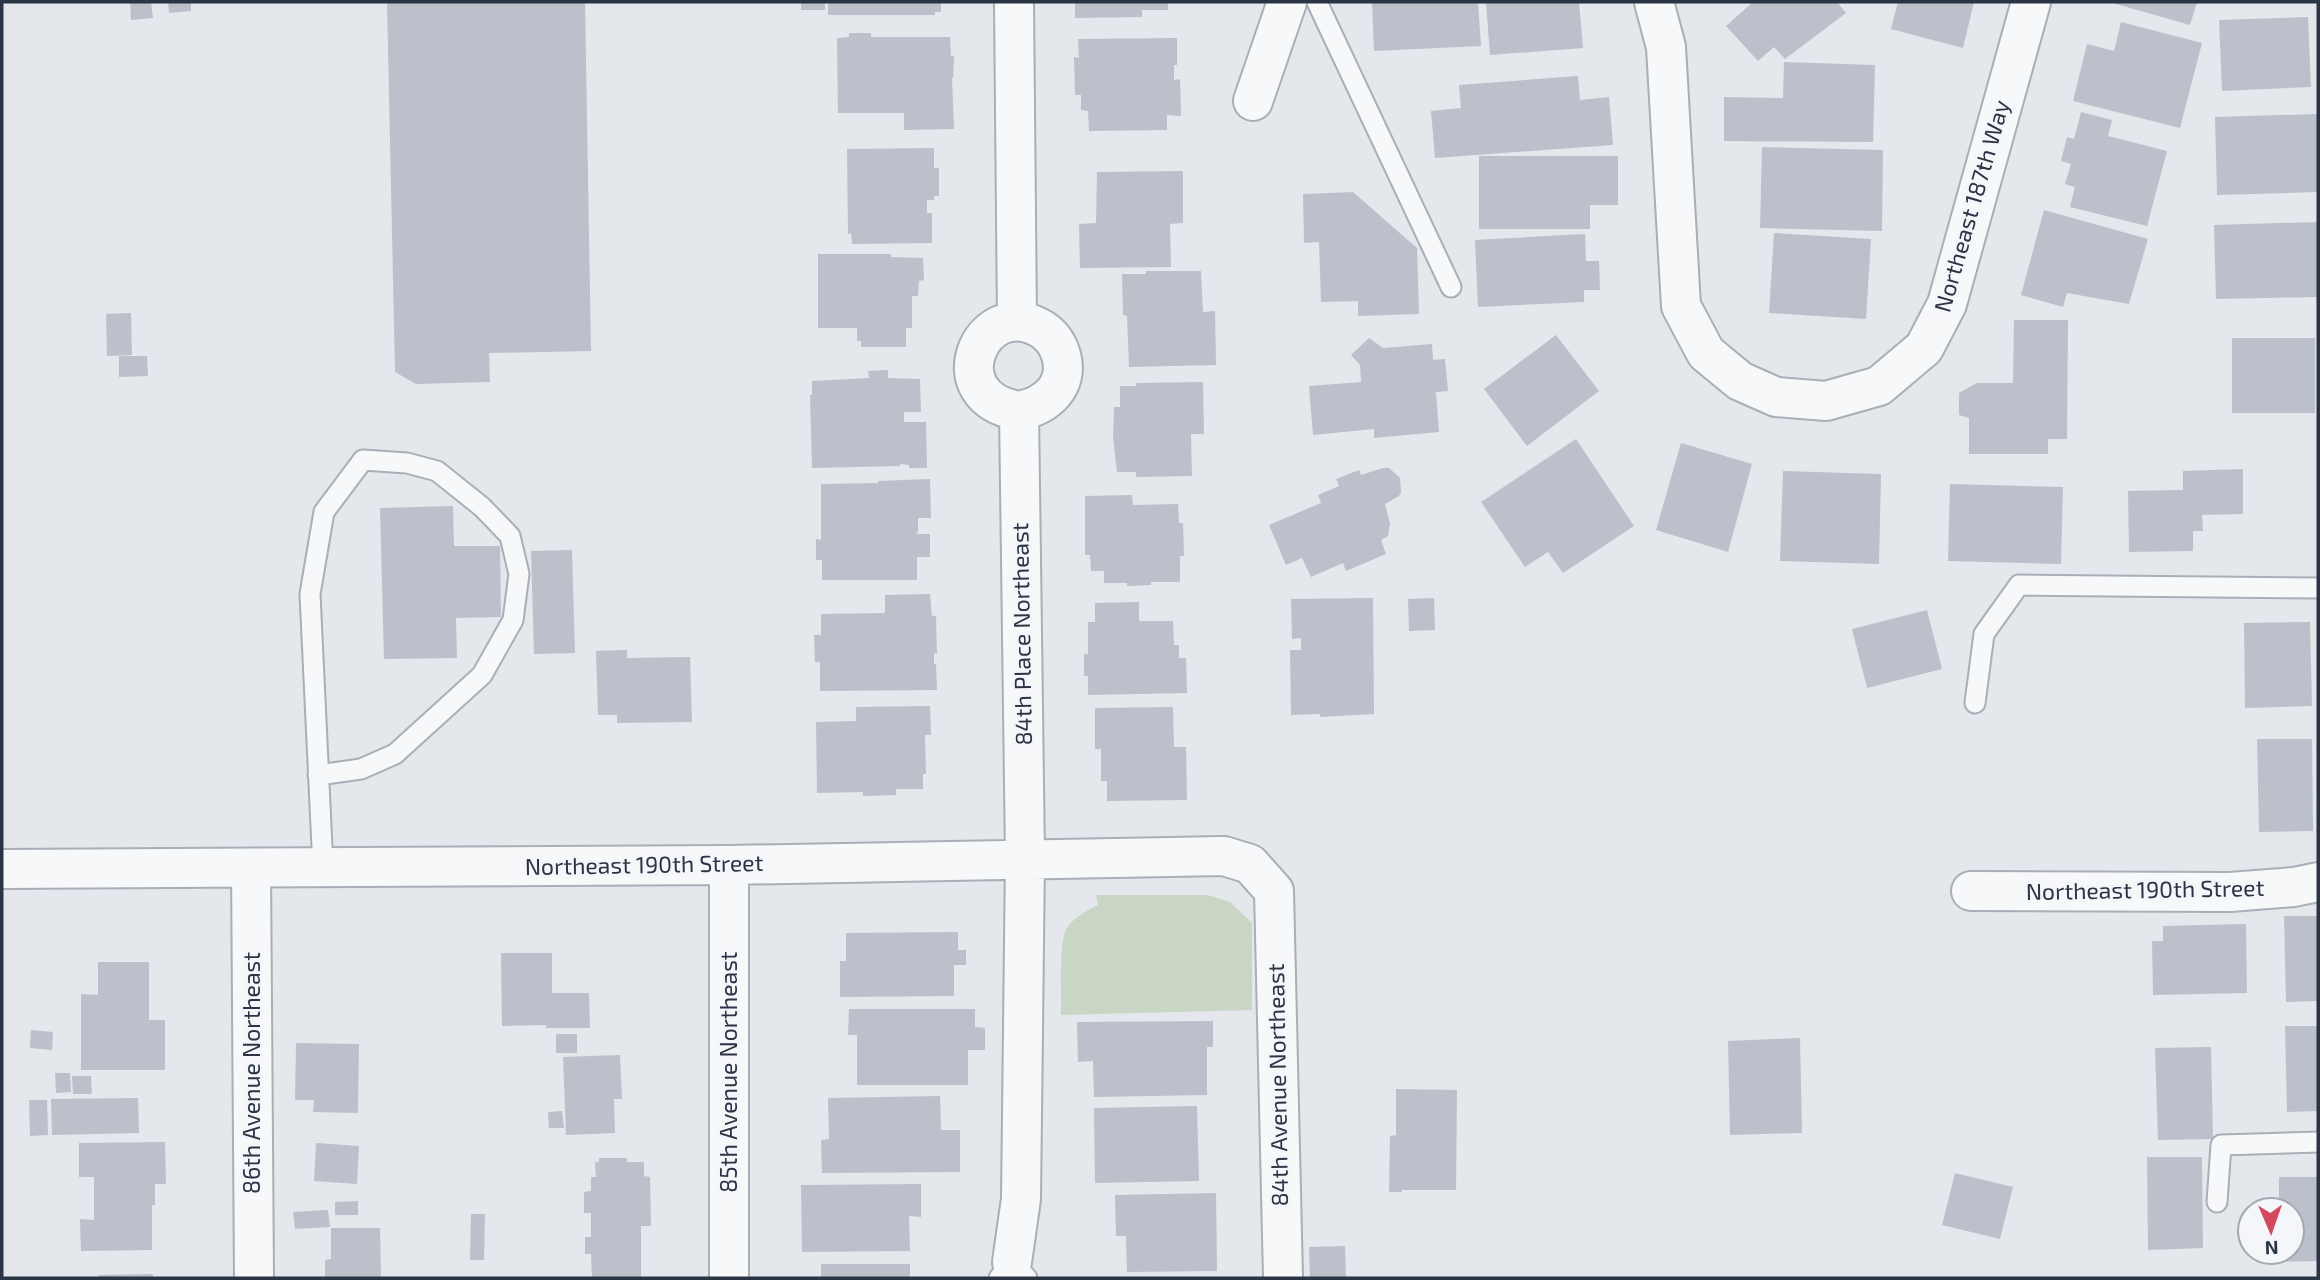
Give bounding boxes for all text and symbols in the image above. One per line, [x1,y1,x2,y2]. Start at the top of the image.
street label: Northeast 187th Way [1927,96,2015,315]
street label: 84th Place Northeast [1005,522,1037,746]
street label: Northeast 190th Street [524,848,764,880]
street label: Northeast 190th Street [2025,873,2265,905]
street label: 85th Avenue Northeast [714,951,742,1193]
street label: 86th Avenue Northeast [237,952,265,1194]
street label: 84th Avenue Northeast [1261,963,1293,1207]
north arrow [2236,1196,2306,1266]
text: N [2264,1237,2279,1260]

